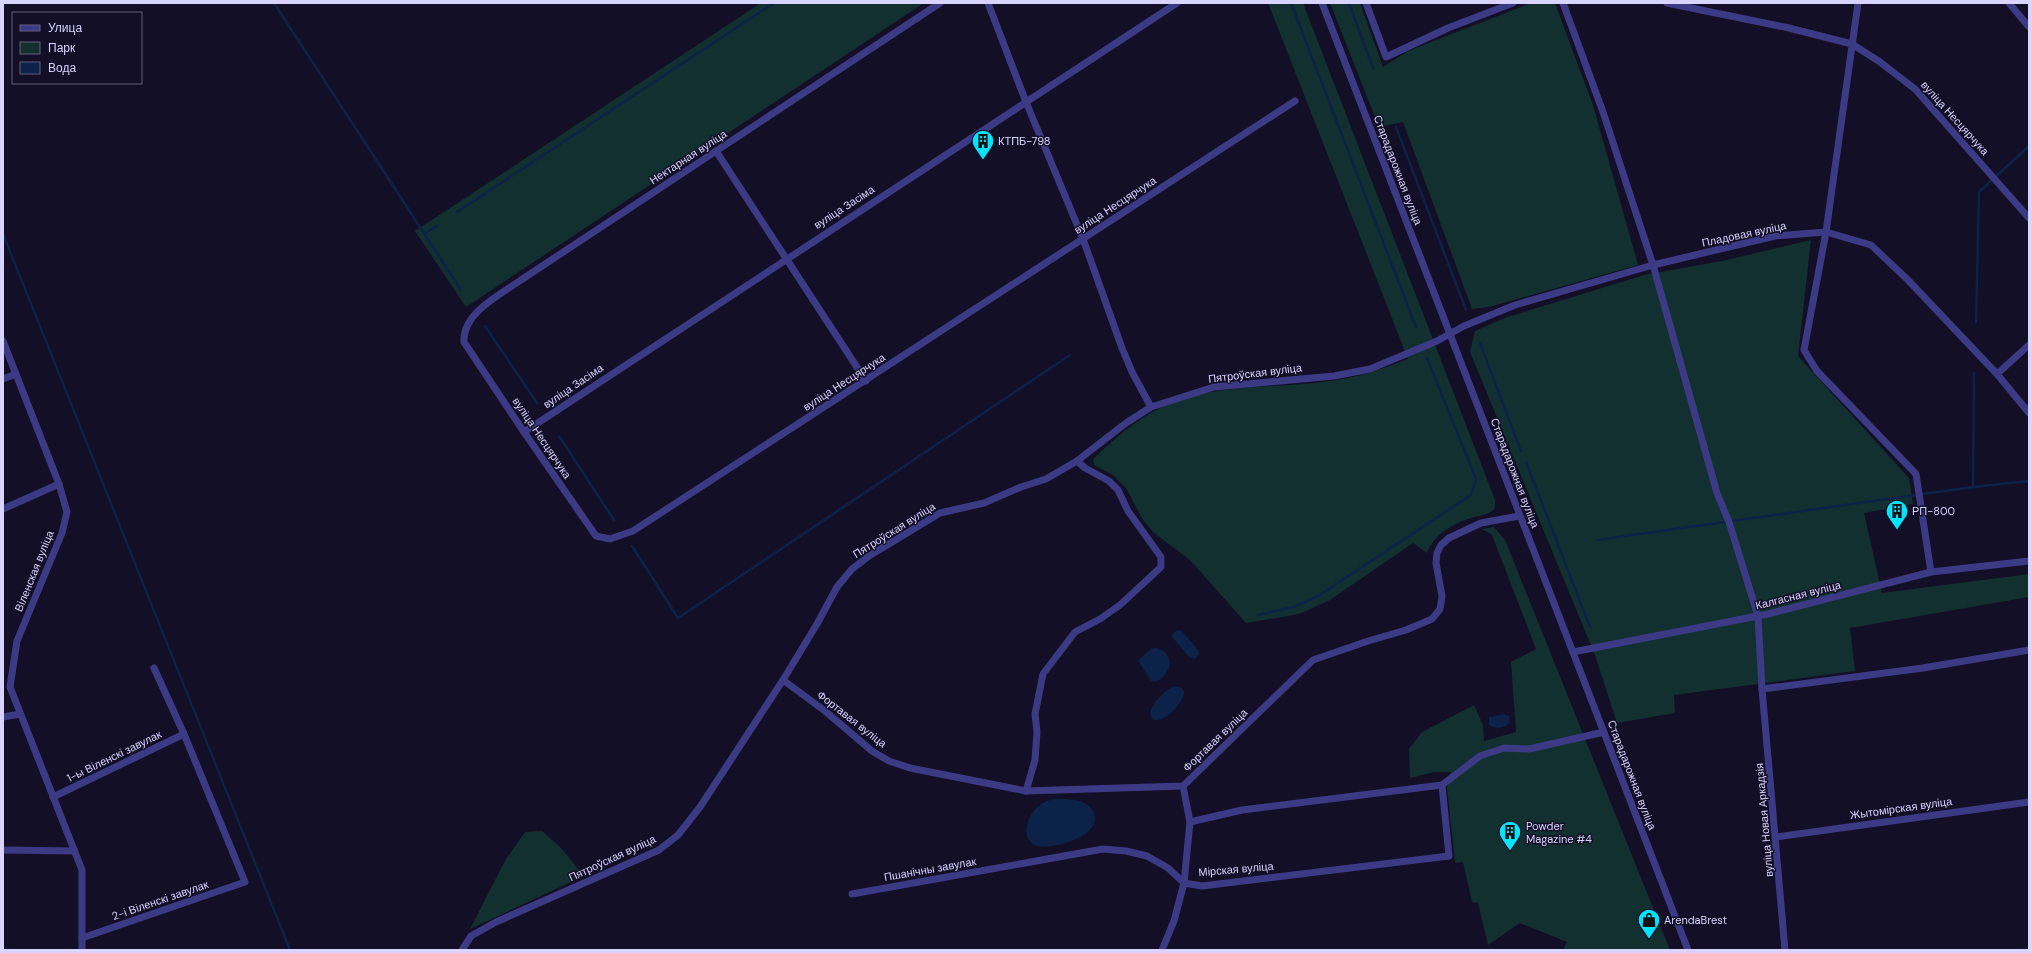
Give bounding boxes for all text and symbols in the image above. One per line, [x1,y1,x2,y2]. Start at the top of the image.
legend [12,12,142,84]
text: Улица [48,20,82,36]
text: Парк [48,40,76,56]
text: Вода [48,60,76,76]
street label: вуліца Несцярчука [1918,78,1993,159]
street label: Старадарожная вуліца [1371,113,1426,228]
street label: Нектарная вуліца [647,126,730,187]
building icon: КТПБ-798 [970,128,996,161]
place label: КТПБ-798 [998,134,1051,148]
street label: вуліца Несцярчука [1071,173,1159,237]
street label: вуліца Засіма [811,182,878,232]
street label: Пладовая вуліца [1701,218,1788,250]
street label: вуліца Несцярчука [800,350,888,414]
street label: вуліца Засіма [540,360,606,411]
street label: Пятроўская вуліца [1207,360,1304,386]
street label: вуліца Несцярчука [510,395,575,482]
street label: Старадарожная вуліца [1488,416,1543,531]
building icon: РП-800 [1884,498,1910,531]
street label: Пятроўская вуліца [850,499,938,561]
place label: РП-800 [1912,504,1955,518]
street label: Віленская вуліца [11,528,57,614]
street label: Калгасная вуліца [1754,577,1843,612]
street label: Фортавая вуліца [814,688,890,751]
street label: Фортавая вуліца [1180,705,1251,774]
street label: Старадарожная вуліца [1605,718,1660,833]
street label: 1-ы Віленскі завулак [64,727,164,785]
street label: вуліца Новая Аркадзія [1752,762,1776,878]
street label: Жытомірская вуліца [1849,794,1954,822]
building icon: Powder Magazine #4 [1497,819,1523,852]
place label: Powder Magazine #4 [1526,819,1592,846]
street label: Пятроўская вуліца [566,831,658,884]
street label: Пшанічны завулак [883,854,977,884]
street label: Мірская вуліца [1198,859,1275,879]
street label: 2-і Віленскі завулак [110,877,210,923]
shop icon: ArendaBrest [1636,907,1662,940]
place label: ArendaBrest [1664,913,1727,927]

